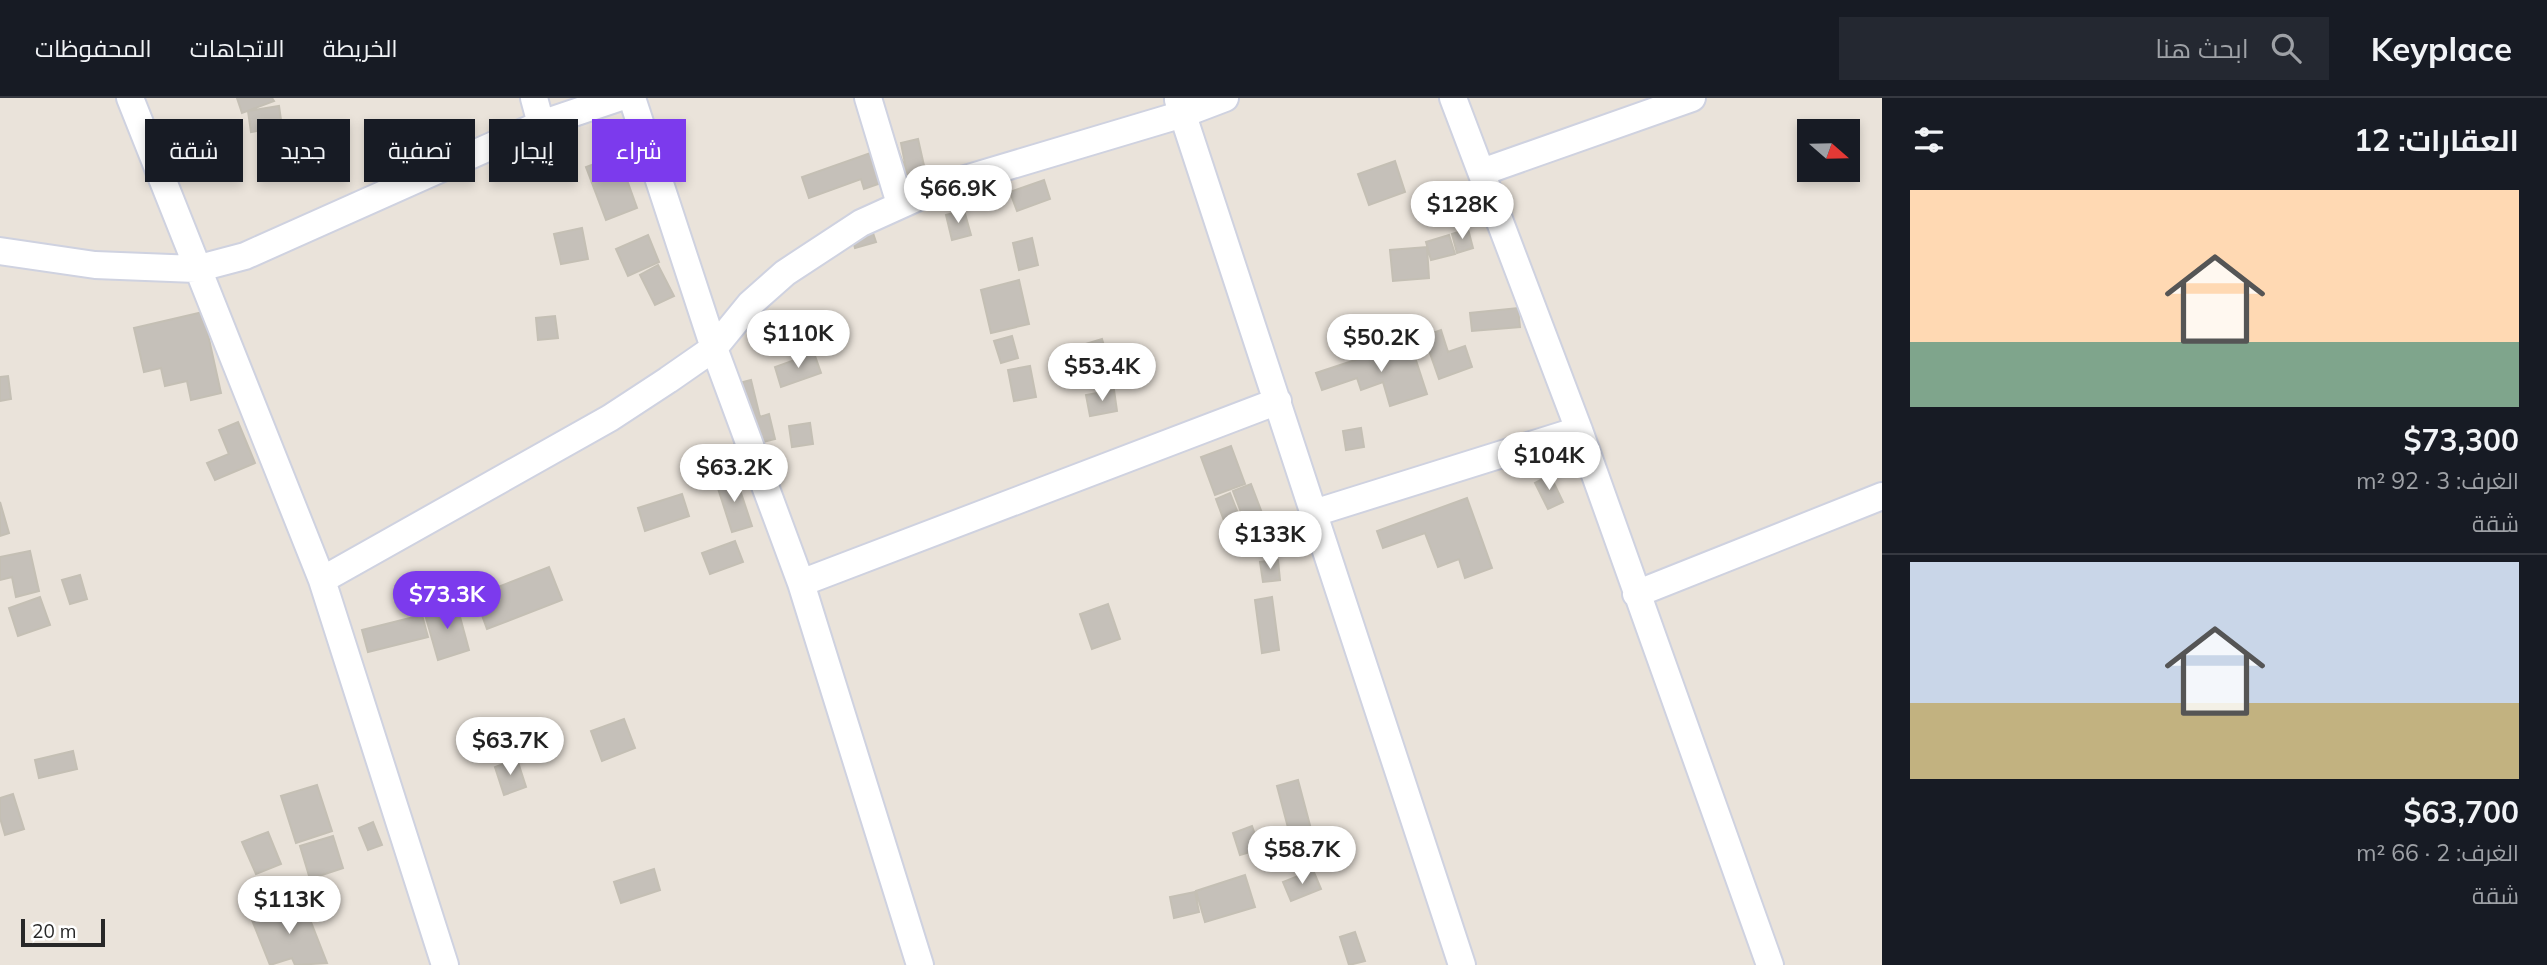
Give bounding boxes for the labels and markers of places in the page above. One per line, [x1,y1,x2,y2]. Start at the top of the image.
pin: $66.9K [901,166,1015,225]
pin: $128K [1413,181,1511,241]
pin: $110K [749,310,847,370]
pin: $50.2K [1324,314,1438,374]
pin: $53.4K [1045,344,1159,403]
pin: $104K [1500,432,1598,492]
pin: $63.2K [677,444,791,504]
pin: $133K [1221,512,1319,571]
pin: $73.3K [390,572,504,631]
pin: $63.7K [453,718,567,777]
pin: $58.7K [1245,826,1359,886]
pin: $113K [240,876,338,936]

